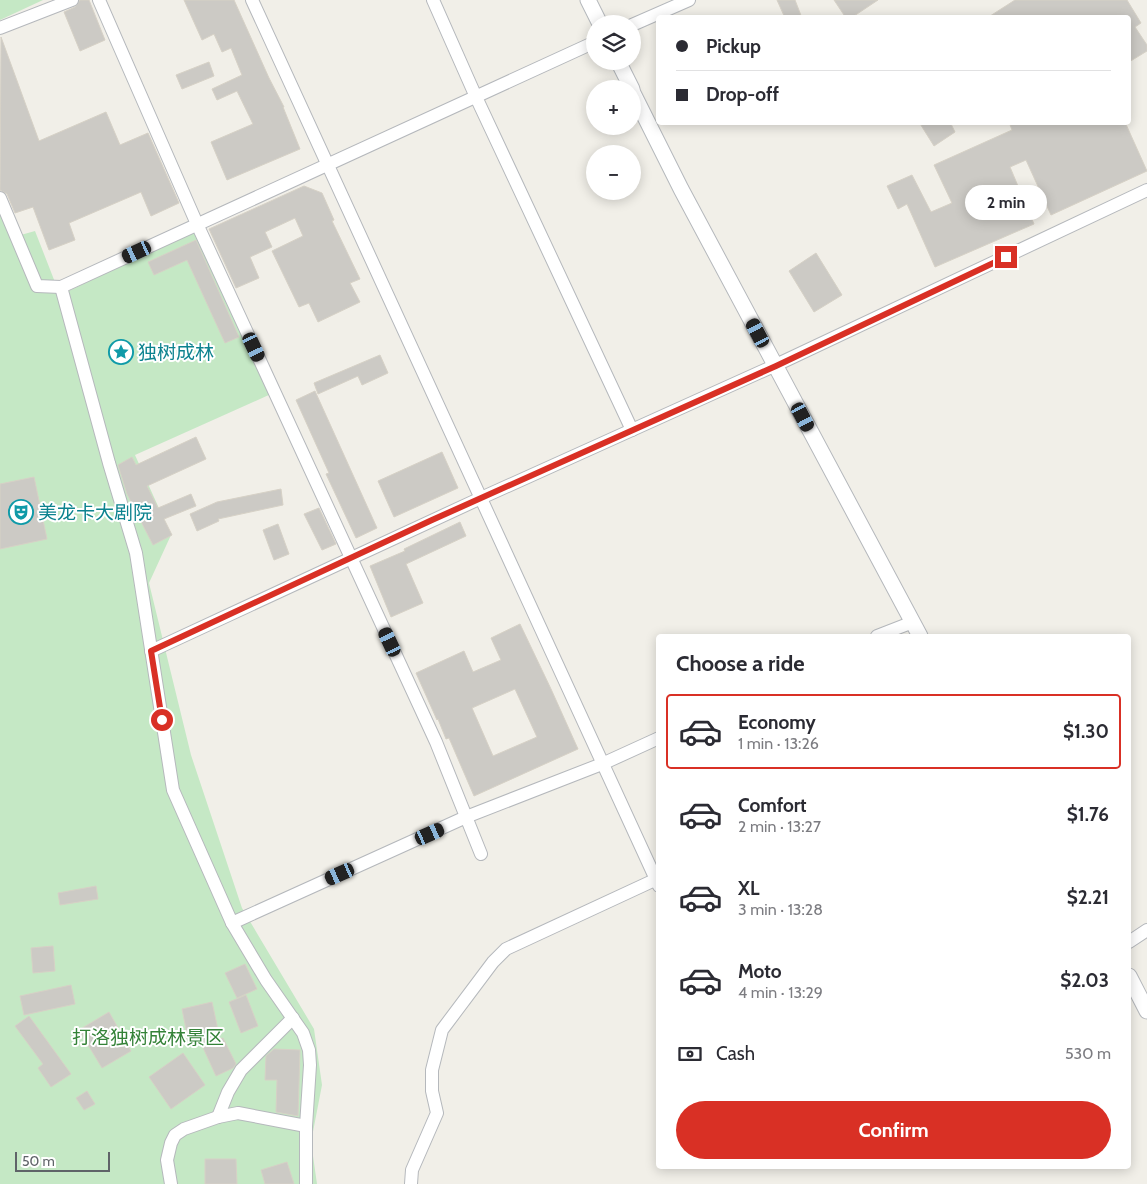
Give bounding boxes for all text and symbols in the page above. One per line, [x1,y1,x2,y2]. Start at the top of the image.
map controls [586,15,641,200]
button: layers [586,15,641,70]
text: Pickup [706,35,761,58]
button: + [586,80,641,135]
text: Drop-off [706,83,779,106]
button: − [586,145,641,200]
callout: 2 min [965,184,1047,220]
text: 2 min [987,193,1025,212]
car [120,239,153,265]
route end [995,246,1017,268]
car [744,316,771,350]
car [240,330,267,364]
place icon: 独树成林 [108,339,134,365]
place label: 独树成林 [138,341,214,364]
car [789,400,816,434]
theatre icon: 美龙卡大剧院 [8,499,34,525]
place label: 美龙卡大剧院 [38,501,152,524]
car [376,625,403,659]
text: Choose a ride [676,650,805,677]
route start [151,709,173,731]
icon: car [678,709,723,754]
text: Economy [738,711,816,734]
text: $1.30 [1063,720,1109,743]
text: 1 min · 13:26 [738,734,819,753]
icon: car [678,792,723,837]
text: Comfort [738,794,807,817]
text: $1.76 [1067,803,1109,826]
text: 2 min · 13:27 [738,817,821,836]
car [413,821,446,847]
car [323,861,356,887]
icon: car [678,875,723,920]
text: XL [738,877,759,900]
text: $2.21 [1067,886,1109,909]
text: 3 min · 13:28 [738,900,823,919]
icon: car [678,958,723,1003]
text: Moto [738,960,782,983]
text: $2.03 [1060,969,1109,992]
text: 4 min · 13:29 [738,983,823,1002]
park label: 打洛独树成林景区 [72,1026,224,1049]
icon: cash [676,1040,704,1068]
text: Cash [716,1042,755,1065]
text: 530 m [1065,1044,1111,1063]
button: Confirm [676,1101,1111,1159]
scale bar [15,1149,110,1172]
text: 50 m [22,1152,55,1170]

